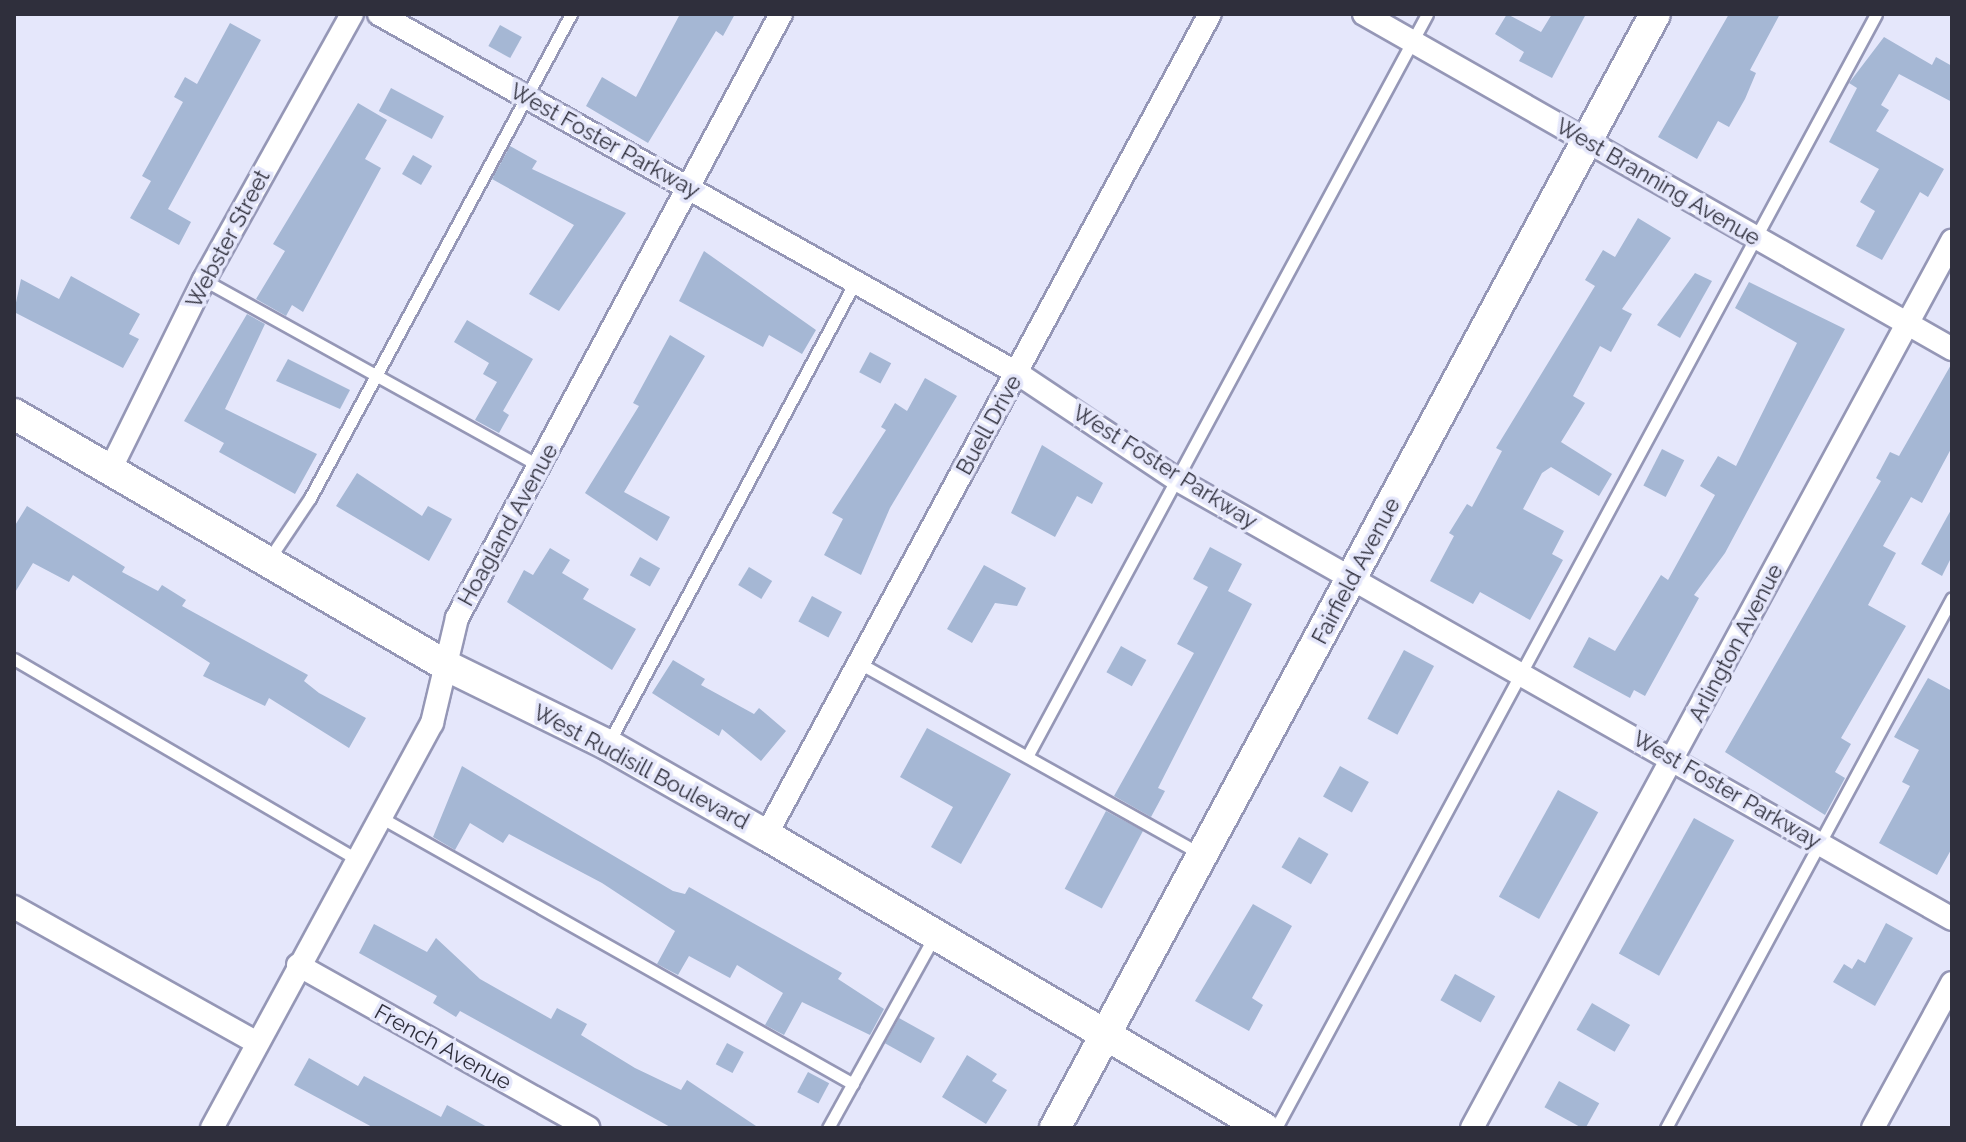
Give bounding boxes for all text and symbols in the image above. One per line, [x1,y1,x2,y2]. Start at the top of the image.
street label: West Foster Parkway [505,78,705,204]
street label: West Branning Avenue [1551,113,1765,251]
street label: Webster Street [180,165,276,313]
street label: Buell Drive [951,370,1027,480]
street label: West Foster Parkway [1067,399,1263,535]
street label: Hoagland Avenue [452,439,564,611]
street label: Fairfield Avenue [1306,493,1406,649]
street label: Arlington Avenue [1683,559,1789,727]
street label: West Rudisill Boulevard [529,699,753,835]
street label: West Foster Parkway [1628,725,1826,855]
street label: French Avenue [370,998,516,1096]

